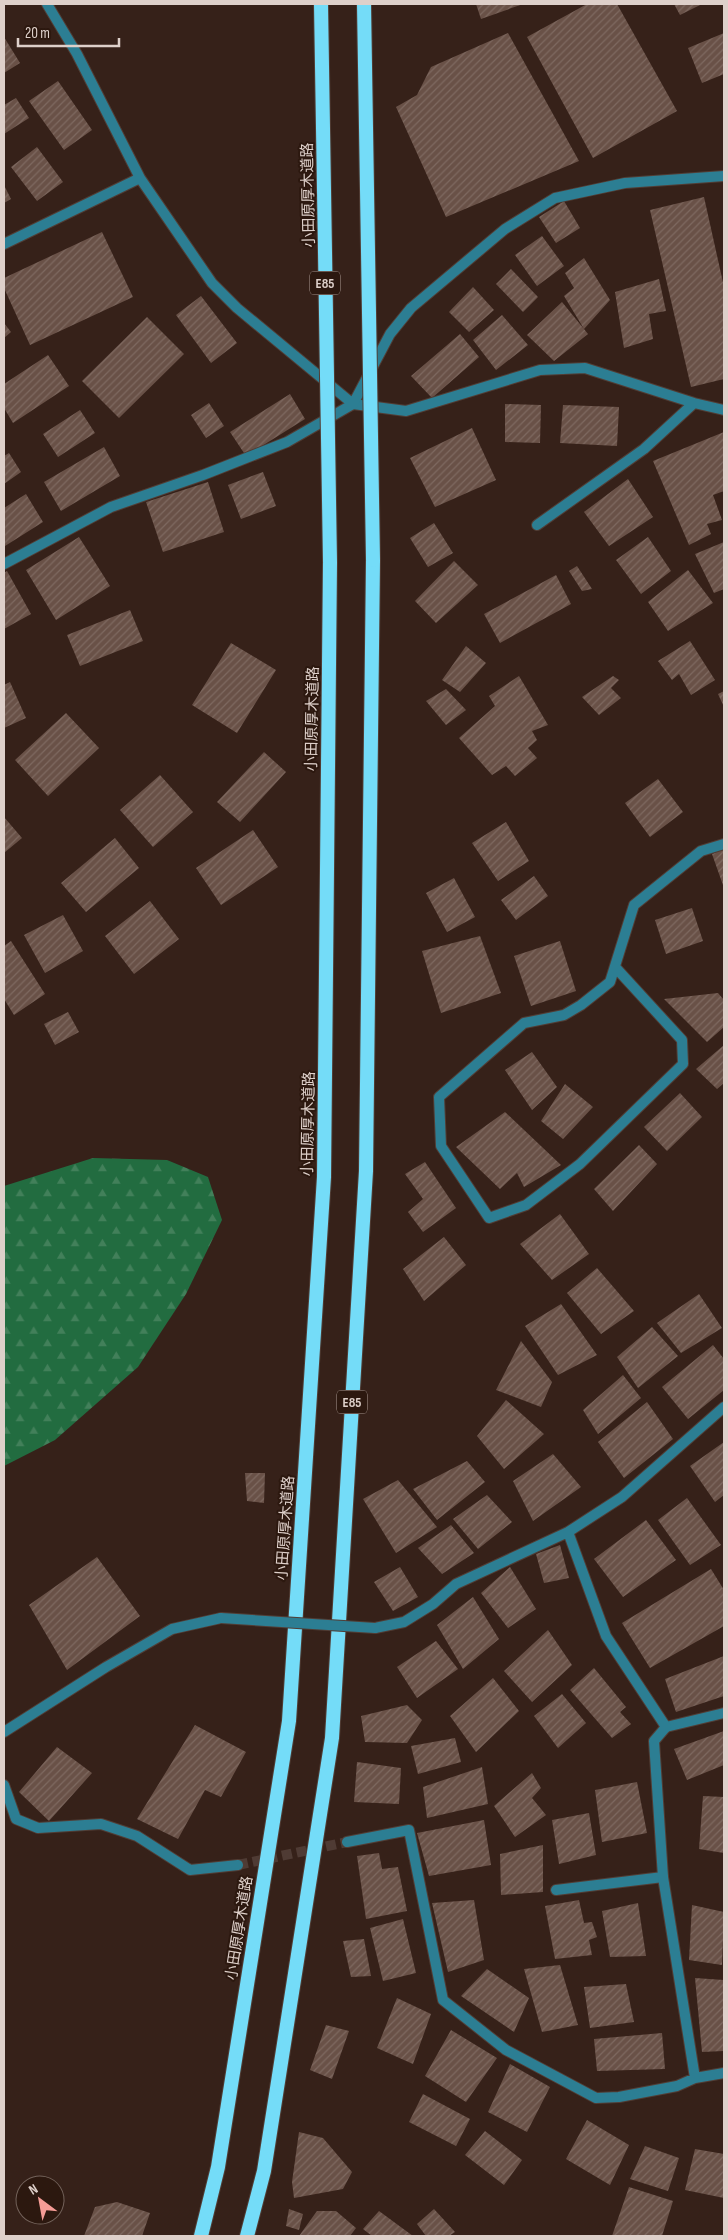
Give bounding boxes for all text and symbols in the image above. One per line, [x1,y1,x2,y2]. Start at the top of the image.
scale bar [18,15,119,47]
text: 20 m [25,24,50,43]
street label: 小田原厚木道路 [298,142,319,248]
road number: E85 [310,272,340,294]
street label: 小田原厚木道路 [302,666,323,772]
street label: 小田原厚木道路 [298,1071,319,1177]
road number: E85 [337,1390,367,1414]
street label: 小田原厚木道路 [272,1475,299,1581]
street label: 小田原厚木道路 [222,1875,257,1981]
north arrow [15,2175,65,2225]
text: N [26,2180,41,2199]

